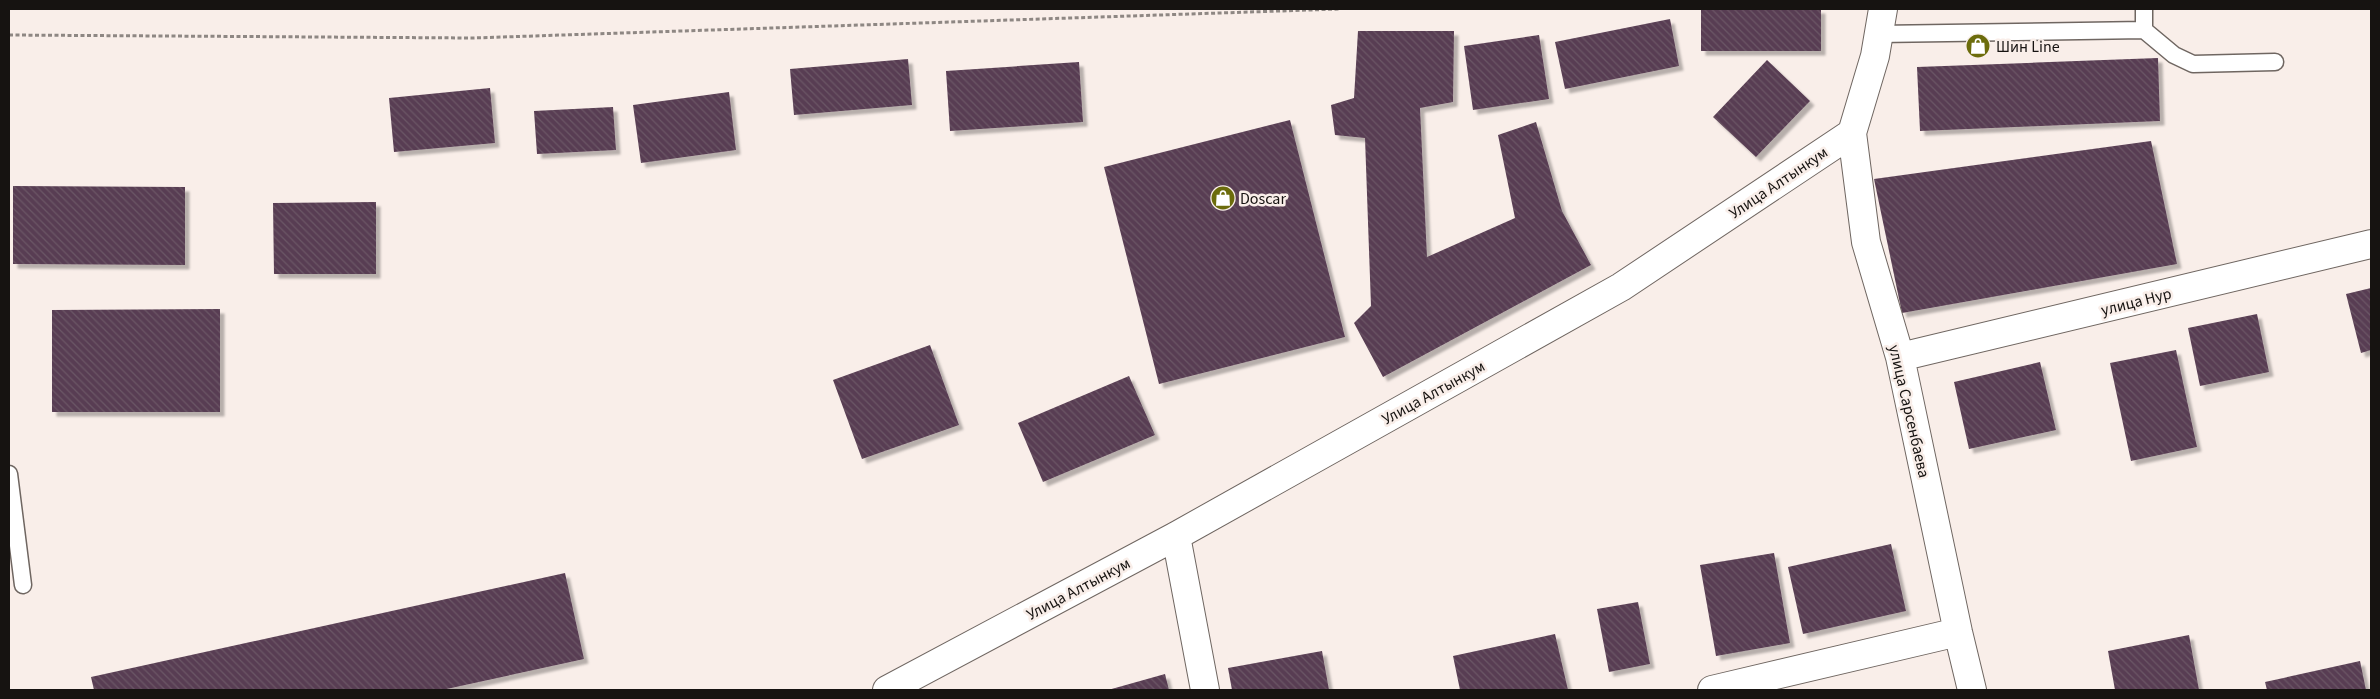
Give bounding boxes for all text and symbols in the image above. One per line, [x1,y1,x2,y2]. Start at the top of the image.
shop icon: Шин Line [1965,33,1991,59]
place label: Шин Line [1996,36,2060,58]
street label: Улица Алтынкум [1725,142,1832,224]
shop icon: Doscar [1210,185,1236,211]
place label: Doscar [1240,188,1286,210]
street label: улица Нур [2099,283,2174,321]
street label: улица Сарсенбаева [1883,343,1935,480]
street label: Улица Алтынкум [1378,355,1489,430]
street label: Улица Алтынкум [1023,552,1134,626]

